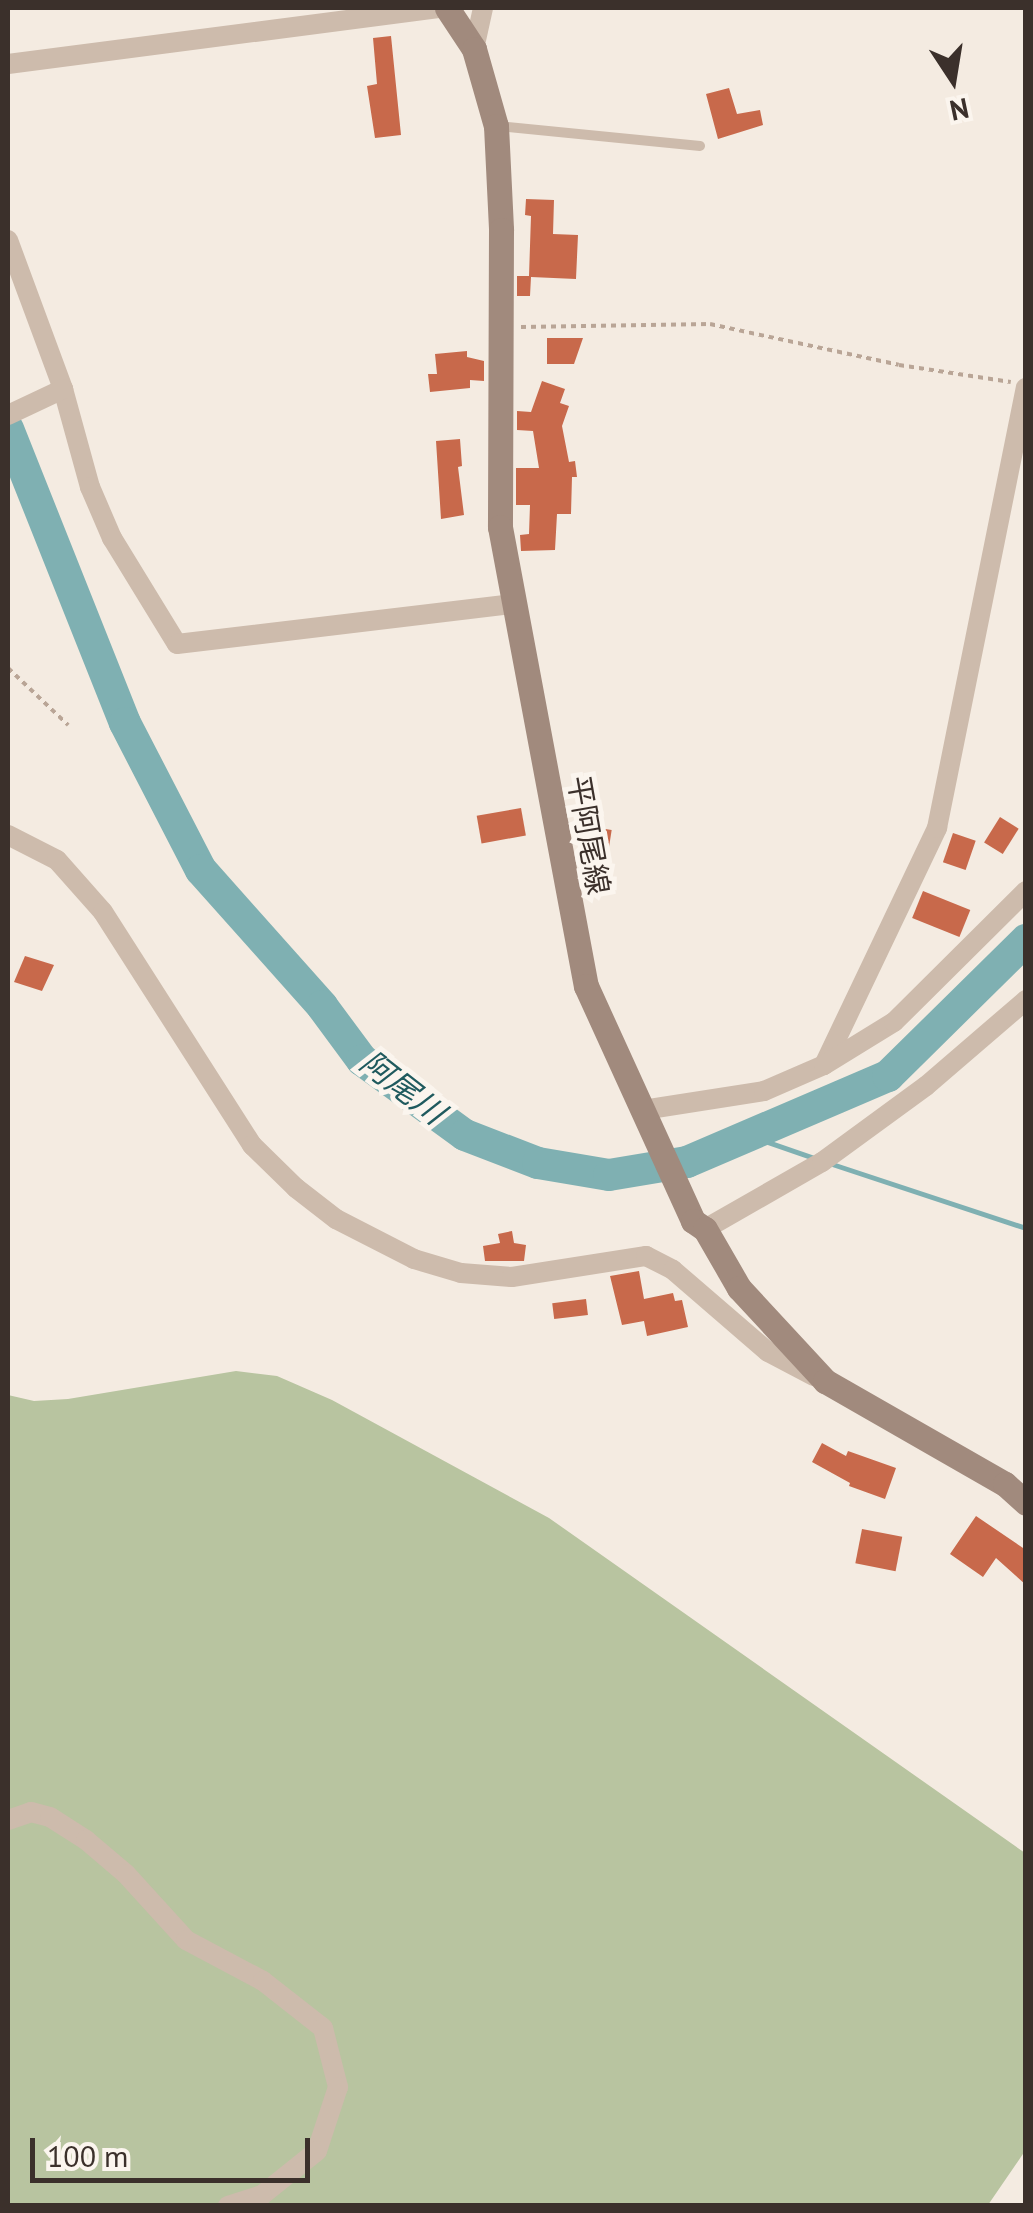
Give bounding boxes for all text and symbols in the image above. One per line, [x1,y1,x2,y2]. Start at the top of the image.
north arrow [903,30,1003,130]
text: N [946,90,972,130]
street label: 平阿尾線 [561,773,617,897]
water label: 阿尾川 [353,1042,453,1132]
scale bar [35,2118,315,2180]
text: 100 m [47,2136,128,2175]

